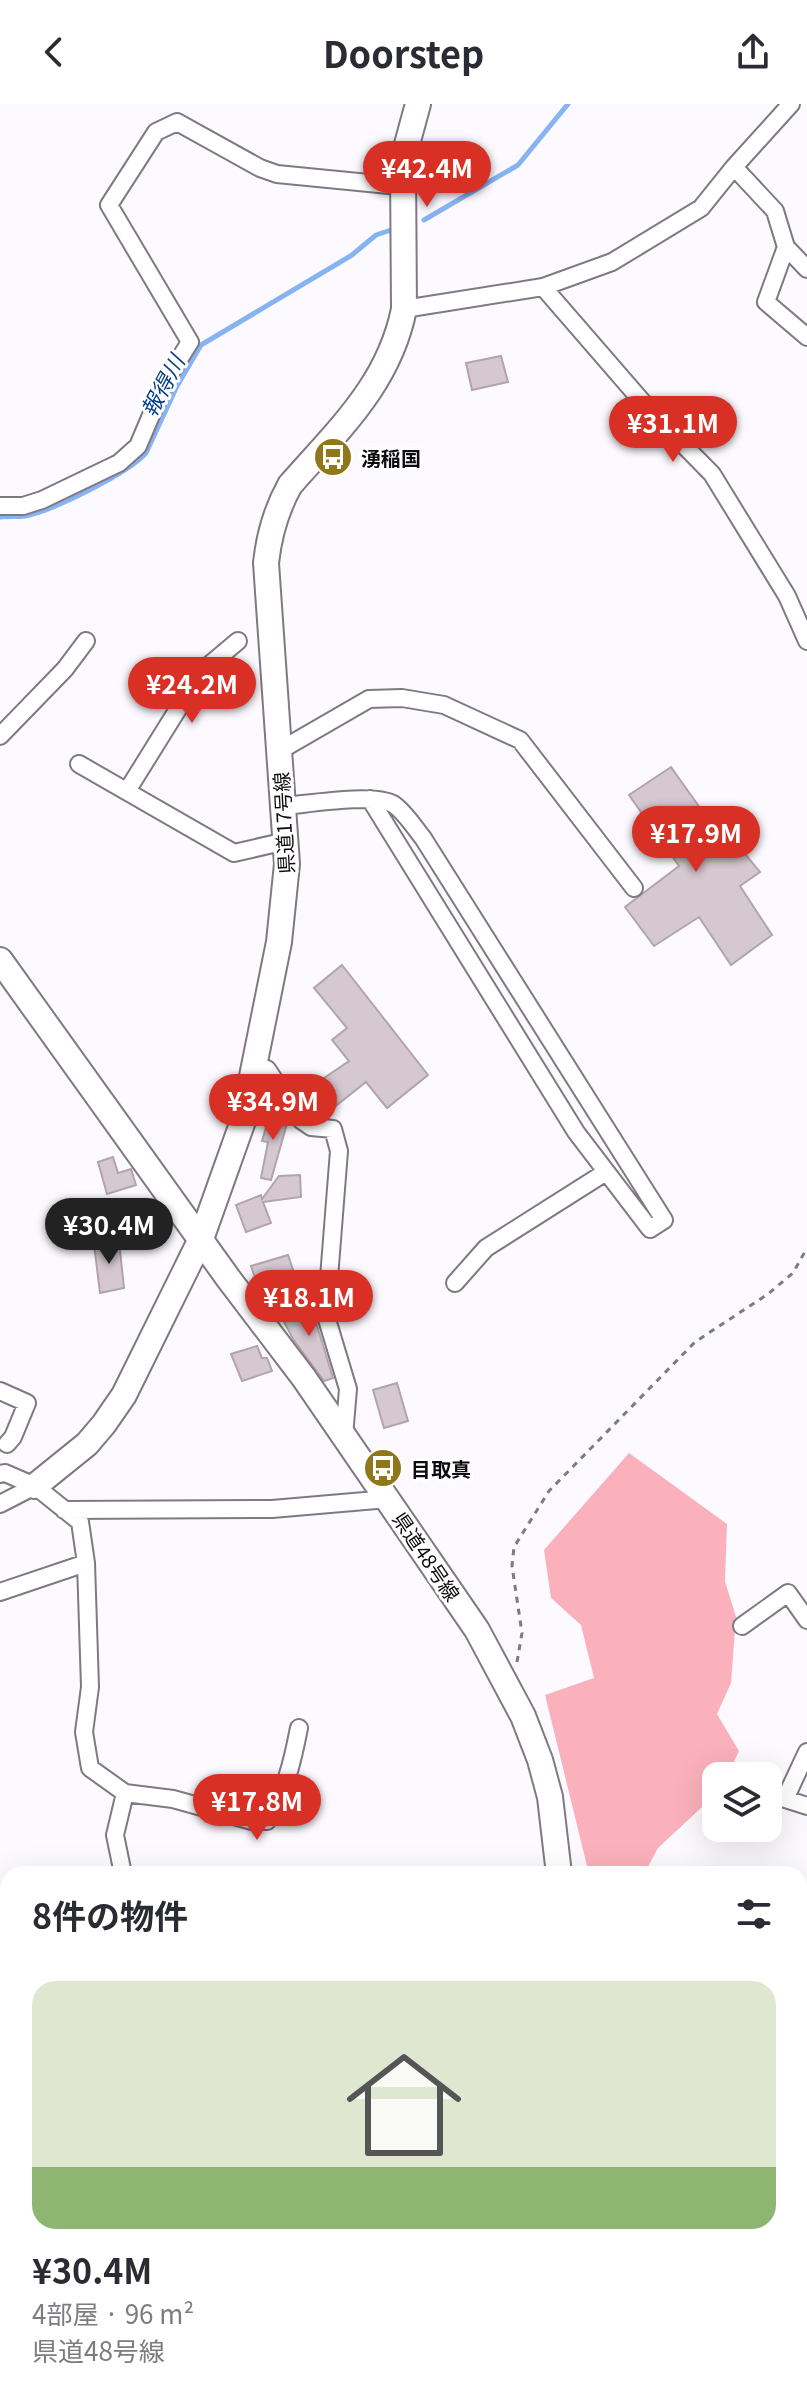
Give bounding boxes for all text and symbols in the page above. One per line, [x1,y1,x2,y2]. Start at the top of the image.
text: Doorstep [323,26,484,78]
icon: back [32,30,76,74]
icon: share [731,30,775,74]
pin: ¥42.4M [362,141,492,209]
text: ¥42.4M [381,148,473,185]
water label: 報得川 [131,347,192,422]
pin: ¥31.1M [608,396,738,464]
text: ¥31.1M [627,403,719,440]
bus stop icon: 湧稲国 [312,436,354,478]
place label: 湧稲国 [361,443,421,472]
pin: ¥24.2M [127,657,257,725]
text: ¥24.2M [146,664,238,701]
street label: 県道17号線 [266,771,300,875]
pin: ¥17.9M [631,806,761,874]
text: ¥17.9M [650,813,742,850]
pin: ¥34.9M [208,1074,338,1142]
text: ¥34.9M [227,1081,319,1118]
pin: ¥30.4M [44,1198,174,1266]
text: ¥30.4M [63,1205,155,1242]
pin: ¥18.1M [244,1270,374,1338]
text: ¥18.1M [263,1277,355,1314]
bus stop icon: 目取真 [362,1447,404,1489]
place label: 目取真 [411,1454,471,1483]
street label: 県道48号線 [386,1506,468,1606]
map controls [702,1762,782,1842]
button: layers [702,1762,782,1842]
pin: ¥17.8M [192,1774,322,1842]
text: ¥17.8M [211,1781,303,1818]
text: 8件の物件 [32,1890,188,1939]
icon: filters [732,1892,776,1936]
icon: home [332,2033,476,2177]
text: ¥30.4M [32,2245,152,2294]
text: 4部屋 · 96 m² [32,2294,194,2331]
text: 県道48号線 [32,2331,165,2368]

